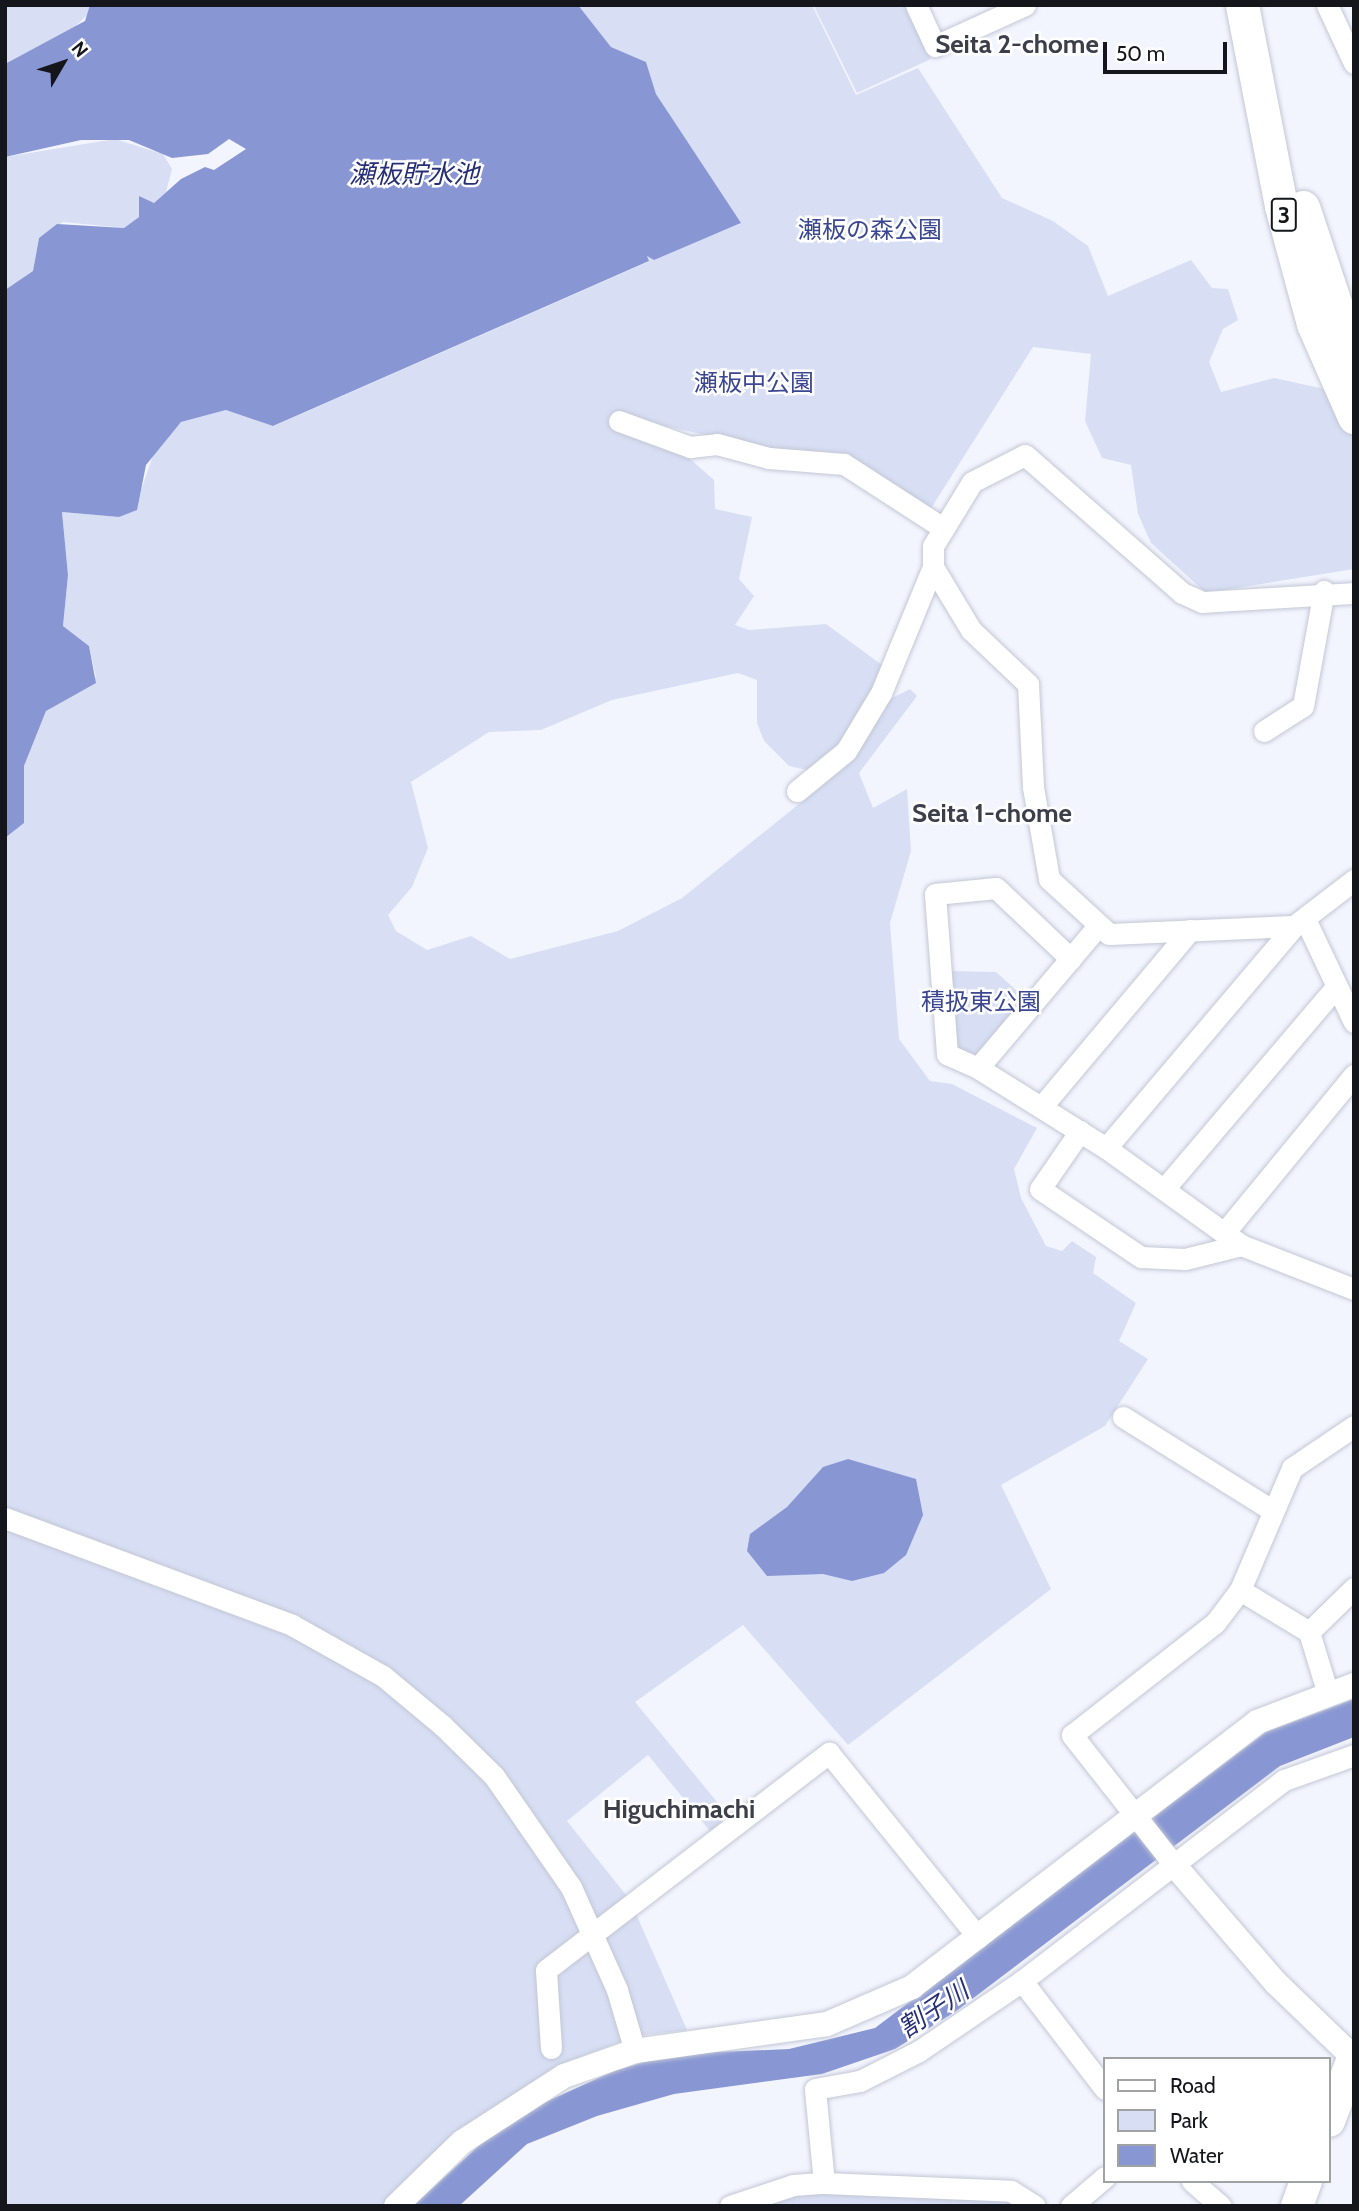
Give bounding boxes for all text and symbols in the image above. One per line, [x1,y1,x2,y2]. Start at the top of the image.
north arrow [28,28,98,98]
scale bar [1107,28,1231,72]
district label: Seita 2-chome [935,29,1099,61]
text: N [67,37,93,62]
text: 50 m [1116,41,1165,66]
water label: 瀬板貯水池 [349,159,479,191]
road number: 3 [1270,196,1298,234]
park label: 瀬板の森公園 [798,216,942,244]
park label: 瀬板中公園 [694,369,814,397]
district label: Seita 1-chome [912,798,1072,830]
park label: 積扱東公園 [921,988,1041,1016]
district label: Higuchimachi [603,1794,755,1826]
water label: 割子川 [893,1975,975,2045]
legend [1104,2057,1331,2183]
text: Road [1170,2073,1216,2098]
text: Park [1170,2108,1208,2133]
text: Water [1170,2143,1223,2168]

